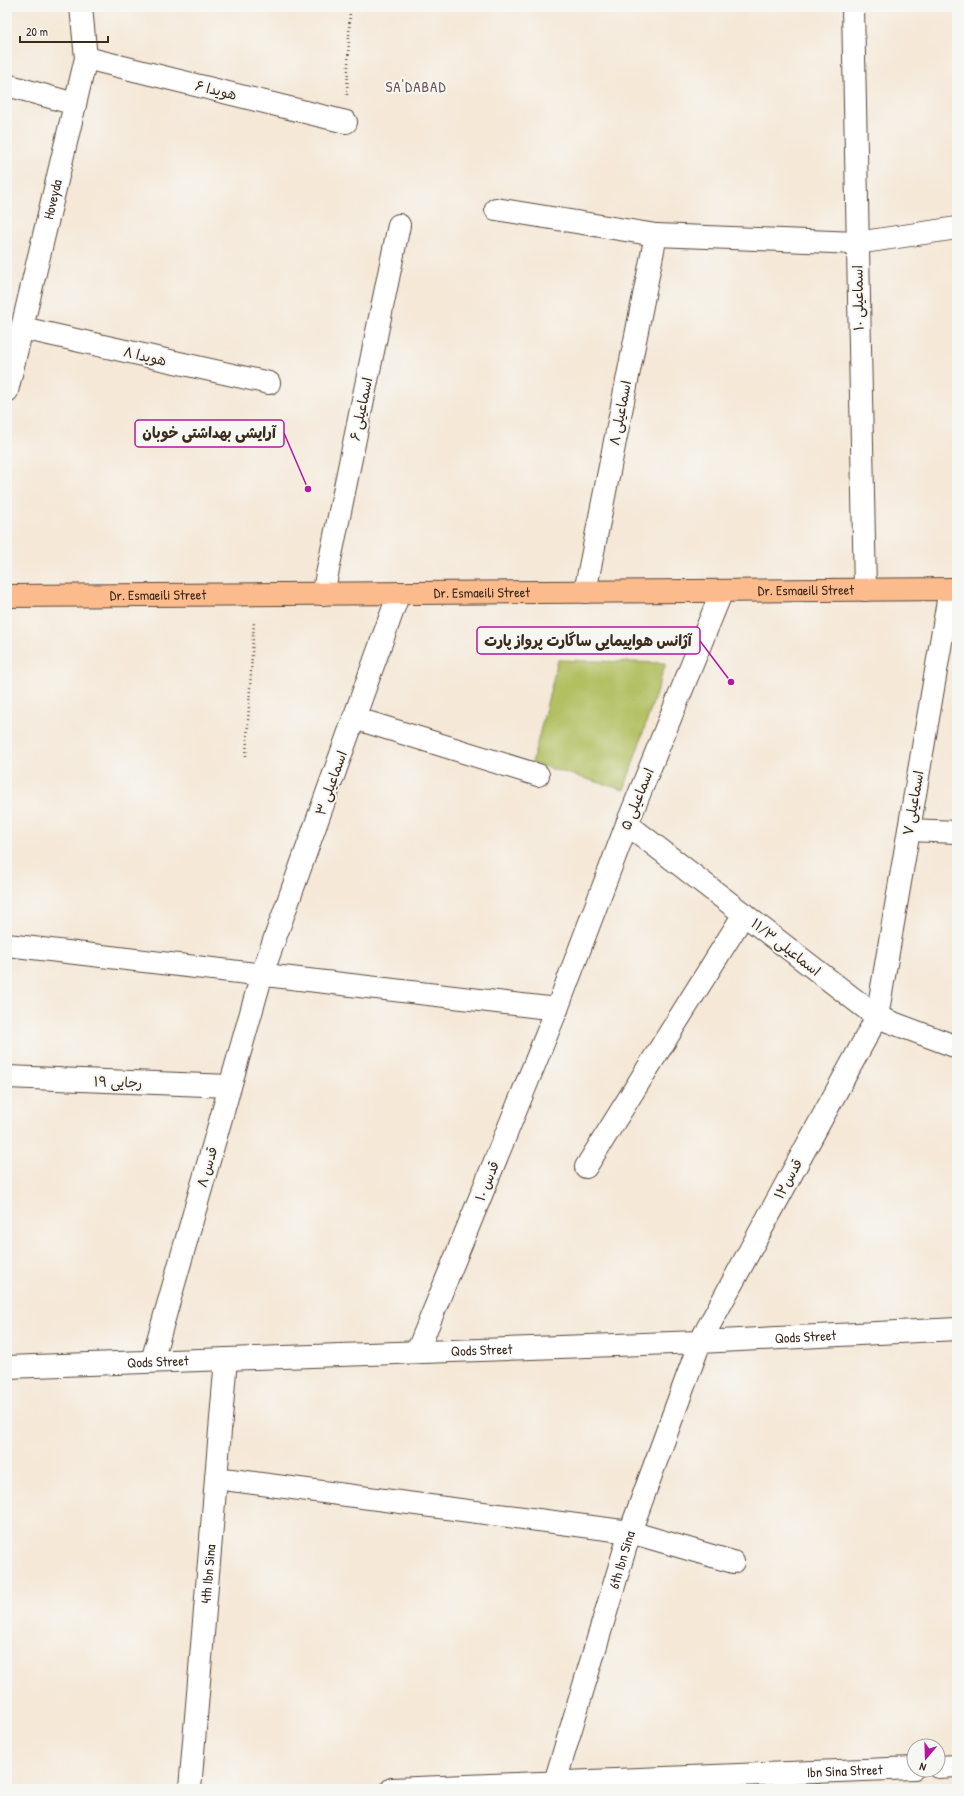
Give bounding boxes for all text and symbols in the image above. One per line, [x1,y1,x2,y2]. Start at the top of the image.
scale bar [20,18,108,44]
text: 20 m [26,23,48,40]
street label: هویدا ۶ [193,75,239,104]
district label: SA'DABAD [385,76,447,97]
street label: Hoveyda [38,177,66,221]
street label: اسماعیلی ۱۰ [847,265,868,331]
street label: هویدا ۸ [122,341,169,370]
street label: اسماعیلی ۶ [345,375,377,442]
street label: اسماعیلی ۸ [604,379,635,447]
callout: آرایشی بهداشتی خوبان [135,420,284,447]
text: آرایشی بهداشتی خوبان [142,422,277,443]
street label: Dr. Esmaeili Street [758,580,854,599]
street label: Dr. Esmaeili Street [434,582,530,602]
street label: Dr. Esmaeili Street [110,585,206,604]
callout: آژانس هواپیمایی ساگارت پرواز پارت [477,627,700,654]
text: آژانس هواپیمایی ساگارت پرواز پارت [484,630,693,651]
street label: اسماعیلی ۳ [310,748,351,818]
street label: اسماعیلی ۵ [615,765,658,833]
street label: اسماعیلی ۷ [897,769,928,837]
street label: اسماعیلی ۱۱/۳ [748,913,825,980]
street label: رجایی ۱۹ [93,1071,143,1092]
street label: قدس ۸ [192,1144,221,1190]
street label: قدس۱۲ [769,1155,806,1202]
street label: قدس ۱۰ [470,1158,503,1204]
street label: Qods Street [774,1325,837,1347]
street label: Qods Street [451,1339,513,1360]
street label: Qods Street [127,1350,189,1372]
street label: 6th Ibn Sina [604,1528,639,1591]
street label: 4th Ibn Sina [196,1543,220,1604]
north arrow [906,1738,946,1778]
street label: Ibn Sina Street [806,1759,883,1781]
text: N [918,1760,928,1775]

